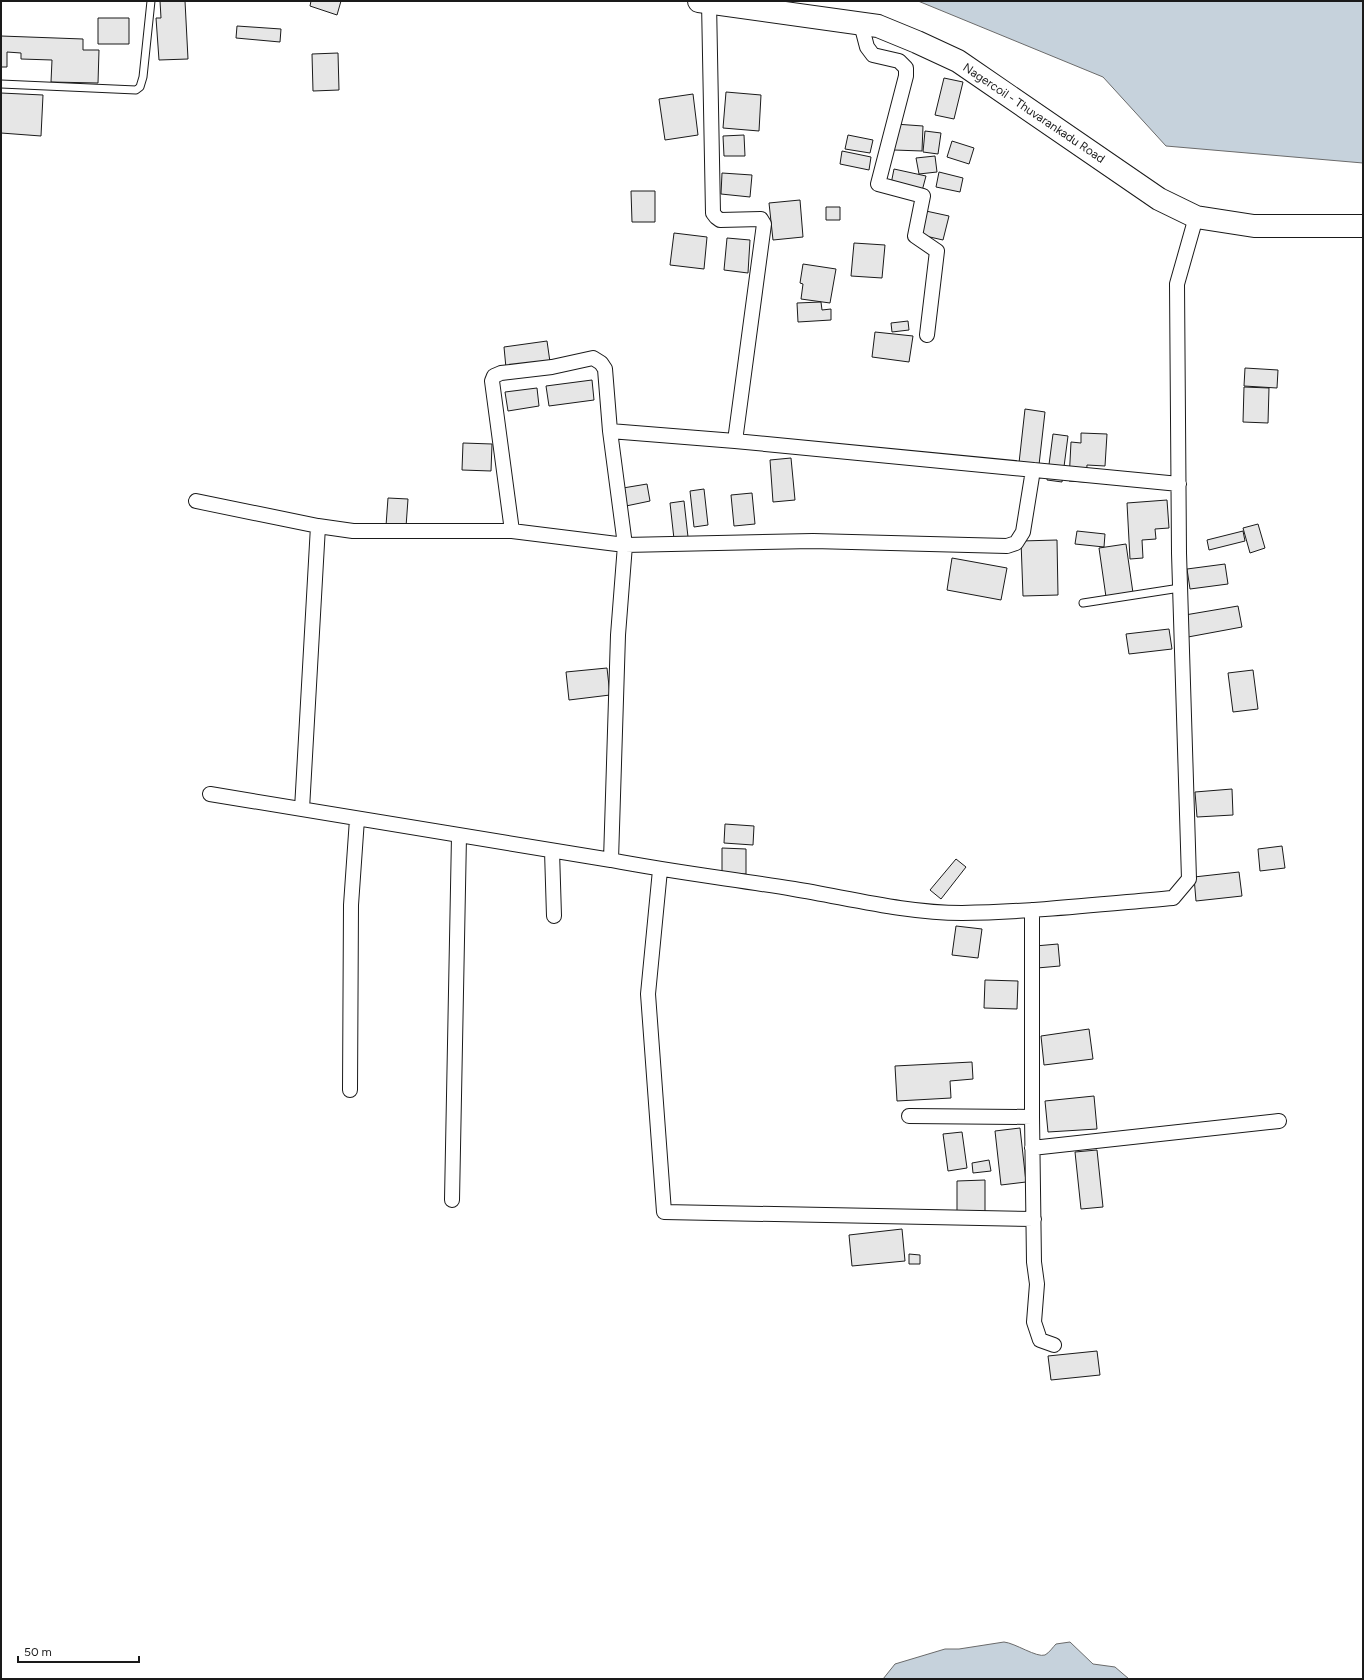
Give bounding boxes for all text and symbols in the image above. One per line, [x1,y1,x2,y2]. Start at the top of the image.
street label: Nagercoil - Thuvarankadu Road [960,60,1108,166]
scale bar [18,1638,139,1664]
text: 50 m [24,1645,52,1659]

